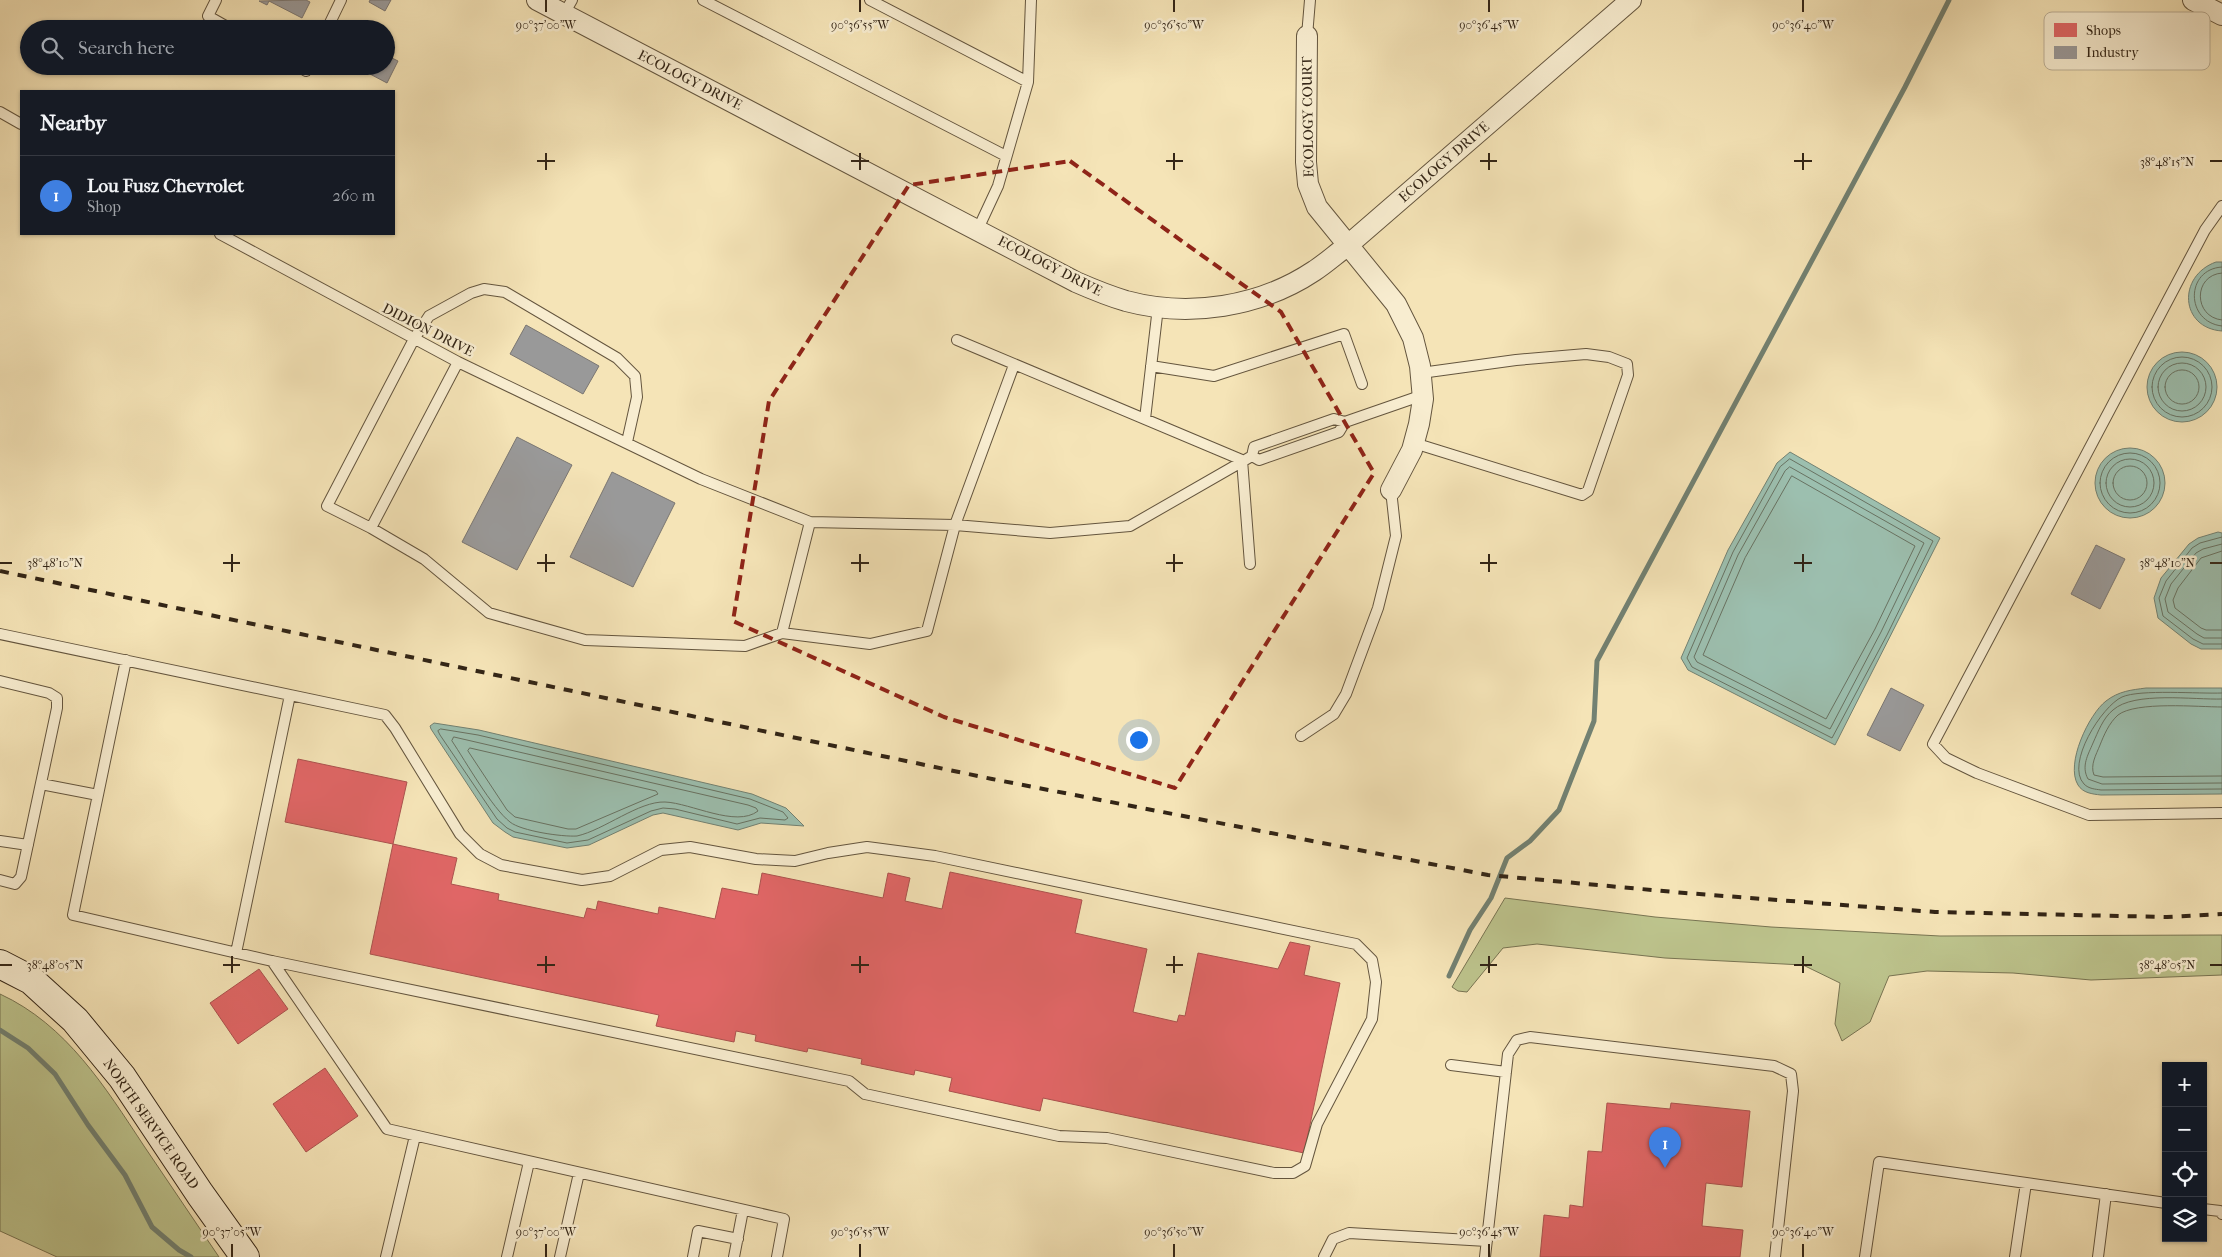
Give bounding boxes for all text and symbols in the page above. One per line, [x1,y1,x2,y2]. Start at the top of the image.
legend [2044,12,2210,70]
text: 90°37'00"W [516,18,577,32]
text: 90°36'55"W [831,18,890,32]
text: 90°36'50"W [1144,18,1205,32]
text: 90°36'45"W [1459,18,1520,32]
text: 90°36'40"W [1772,18,1835,32]
search box [20,20,395,75]
text: Shops [2086,22,2121,39]
icon: search [38,34,66,62]
text: Search here [78,37,174,59]
text: Industry [2086,44,2139,61]
street label: ECOLOGY DRIVE [635,46,745,114]
street label: ECOLOGY COURT [1298,56,1318,178]
text: Nearby [40,111,106,135]
street label: ECOLOGY DRIVE [1395,118,1493,206]
text: 38°48'15"N [2140,155,2194,169]
text: Lou Fusz Chevrolet [87,175,244,197]
text: 1 [53,186,59,205]
text: 260 m [333,186,375,205]
text: Shop [87,197,121,216]
street label: ECOLOGY DRIVE [995,232,1105,300]
street label: DIDION DRIVE [380,300,477,361]
text: 38°48'10"N [27,556,83,570]
text: 38°48'10"N [2139,556,2195,570]
your location [1126,727,1152,753]
text: 38°48'05"N [27,958,83,972]
text: 38°48'05"N [2139,958,2195,972]
street label: NORTH SERVICE ROAD [99,1055,203,1193]
map controls [2162,1062,2207,1242]
button: + [2162,1062,2207,1107]
button: − [2162,1107,2207,1152]
pin: 1 [1649,1127,1681,1168]
button: locate [2162,1152,2207,1197]
button: layers [2162,1197,2207,1242]
text: 90°37'05"W [203,1225,263,1239]
text: 90°37'00"W [516,1225,577,1239]
text: 90°36'55"W [831,1225,890,1239]
text: 90°36'50"W [1144,1225,1205,1239]
text: 90°36'45"W [1459,1225,1520,1239]
text: 90°36'40"W [1772,1225,1835,1239]

